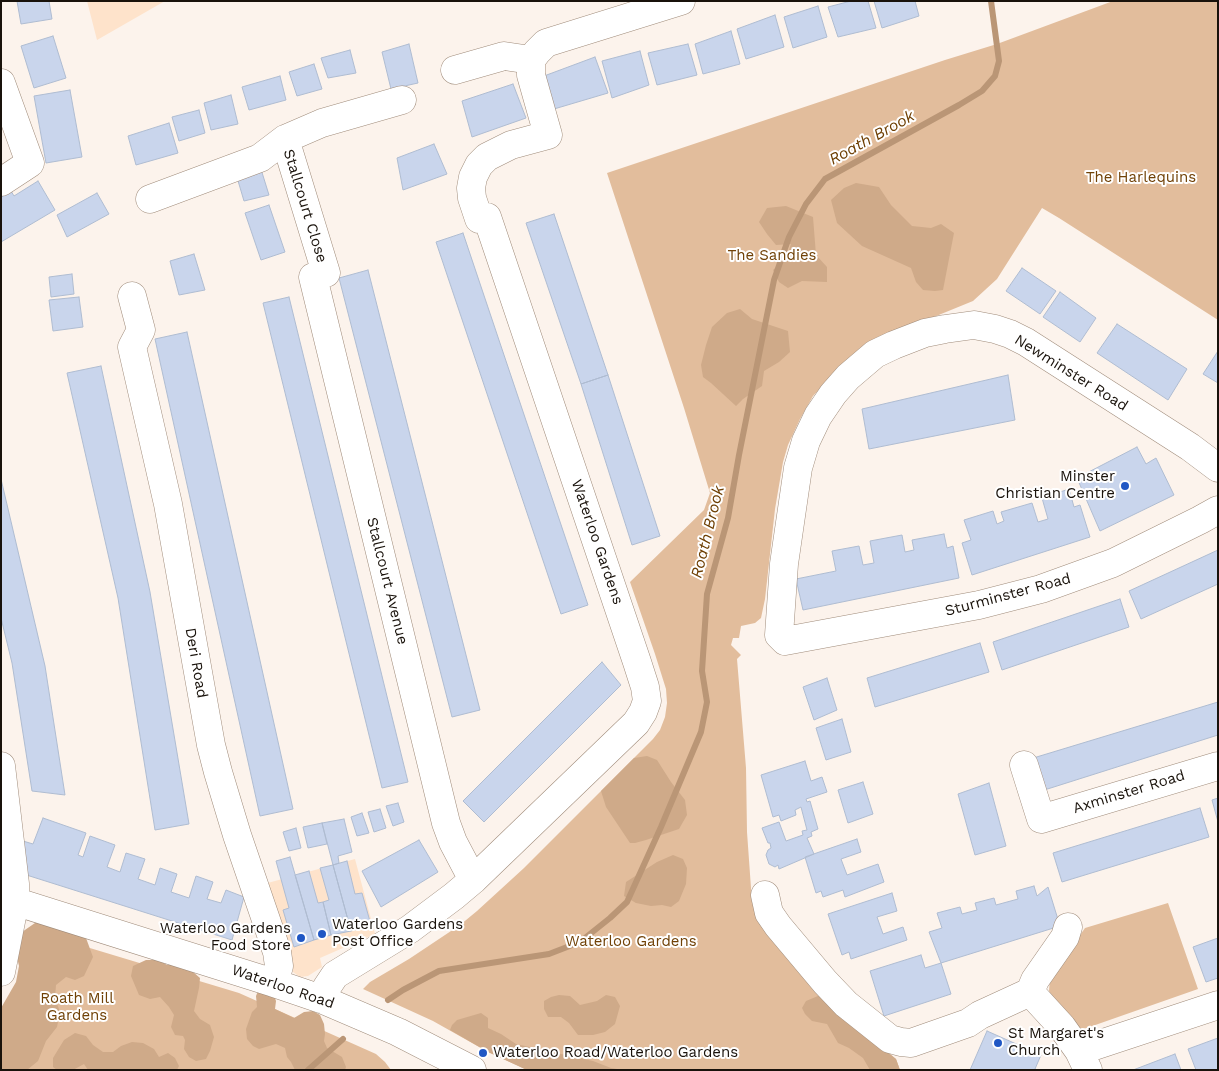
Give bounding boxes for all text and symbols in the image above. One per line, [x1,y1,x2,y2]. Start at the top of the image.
water label: Roath Brook [826,107,918,169]
street label: Stallcourt Close [279,147,331,265]
park label: The Harlequins [1086,169,1196,187]
park label: The Sandies [727,247,817,265]
street label: Newminster Road [1011,331,1131,415]
place label: Minster Christian Centre [995,468,1115,503]
street label: Waterloo Gardens [567,477,627,607]
marker: Minster Christian Centre [1119,480,1131,492]
water label: Roath Brook [687,484,729,580]
street label: Stallcourt Avenue [363,516,411,646]
street label: Sturminster Road [943,570,1073,620]
street label: Deri Road [181,626,211,700]
street label: Axminster Road [1071,766,1187,818]
place label: Waterloo Gardens Post Office [332,916,463,951]
place label: Waterloo Gardens Food Store [160,920,291,955]
marker: Waterloo Gardens Post Office [316,928,328,940]
marker: Waterloo Gardens Food Store [295,932,307,944]
park label: Waterloo Gardens [565,933,697,951]
street label: Waterloo Road [229,961,337,1013]
park label: Roath Mill Gardens [40,990,114,1025]
place label: St Margaret's Church [1008,1025,1104,1060]
marker: St Margaret's Church [992,1037,1004,1049]
place label: Waterloo Road/Waterloo Gardens [493,1044,738,1062]
marker: Waterloo Road/Waterloo Gardens [477,1047,489,1059]

